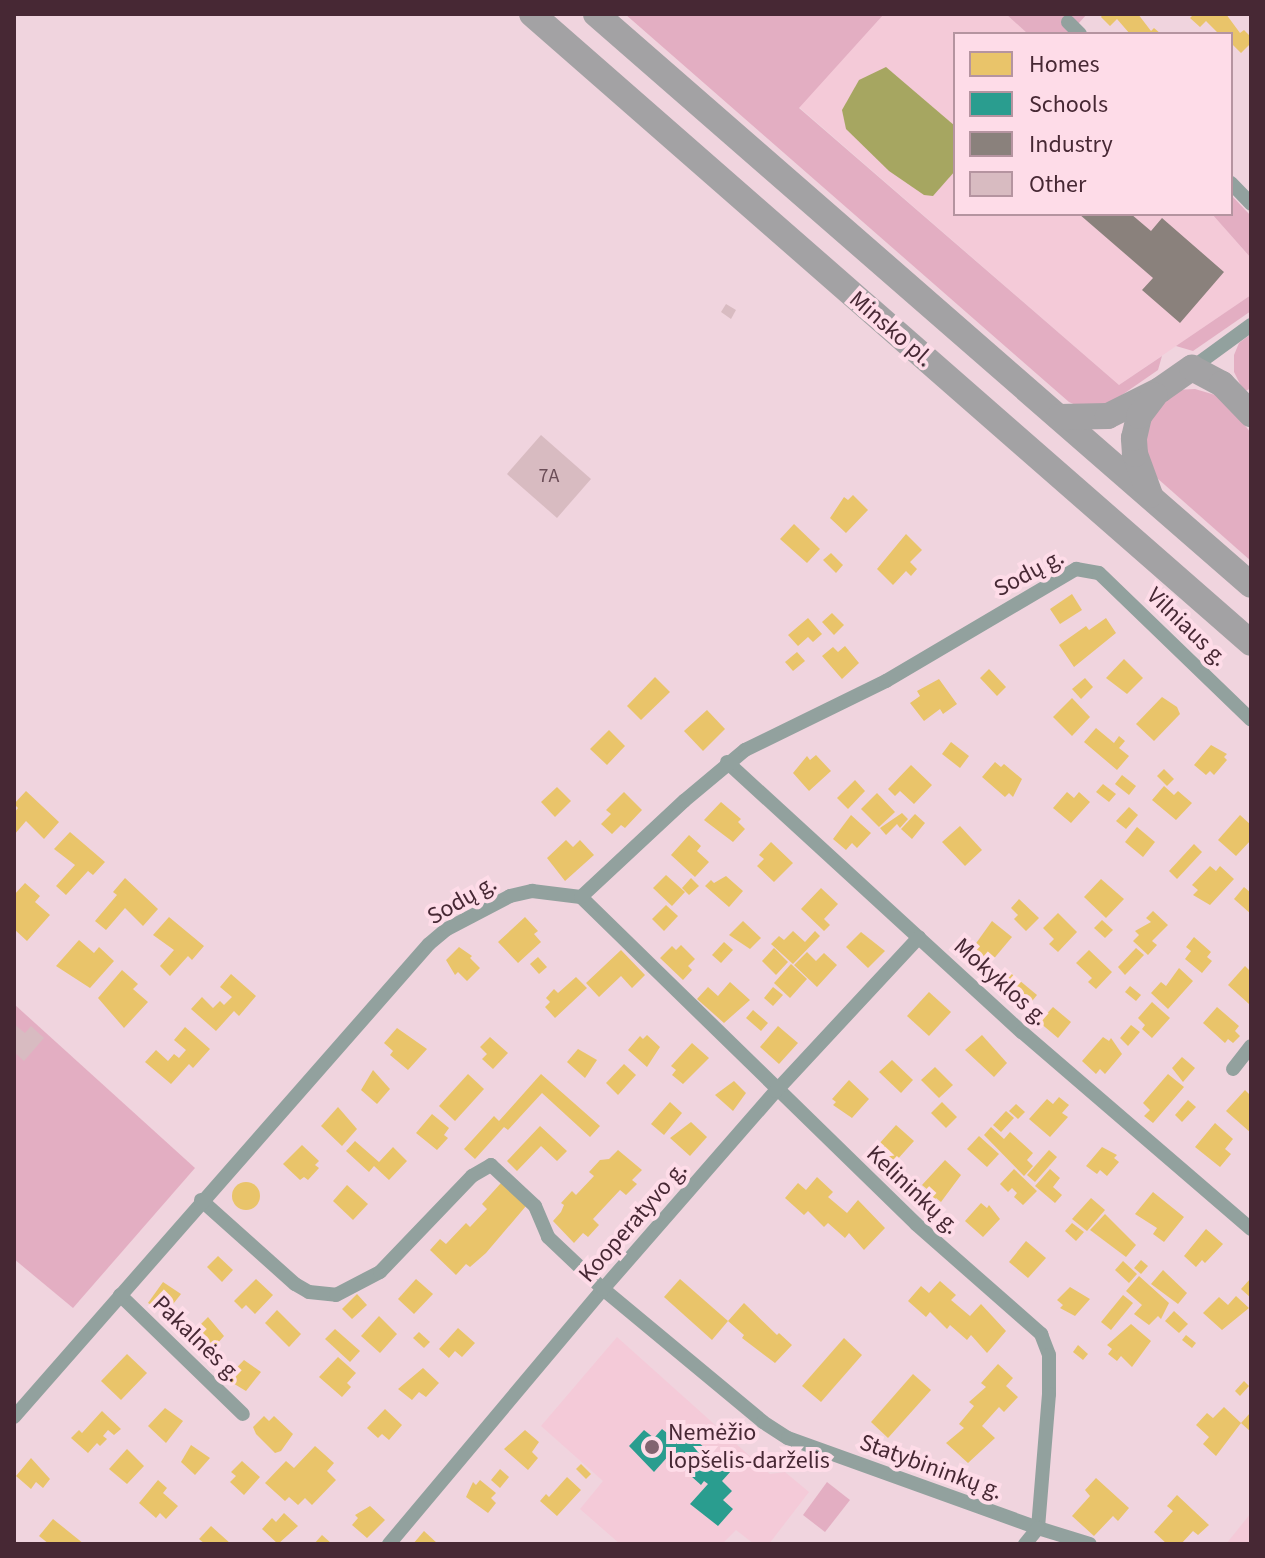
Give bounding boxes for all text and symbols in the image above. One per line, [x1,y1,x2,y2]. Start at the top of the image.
legend [953,32,1233,216]
text: Homes [1029,47,1100,82]
text: Schools [1029,87,1108,122]
text: Industry [1029,127,1113,162]
text: Other [1029,167,1086,202]
street label: Minsko pl. [843,285,939,373]
house number: 7A [539,464,559,488]
street label: Sodų g. [989,543,1069,603]
street label: Vilniaus g. [1140,581,1234,673]
street label: Sodų g. [422,869,502,931]
street label: Mokyklos g. [948,932,1054,1032]
street label: Kelininkų g. [860,1139,966,1241]
street label: Kooperatyvo g. [573,1156,693,1288]
street label: Pakalnės g. [147,1290,247,1388]
place label: Nemėžio lopšelis-darželis [668,1419,830,1475]
street label: Statybininkų g. [856,1428,1006,1506]
marker: Nemėžio lopšelis-darželis [643,1438,661,1456]

